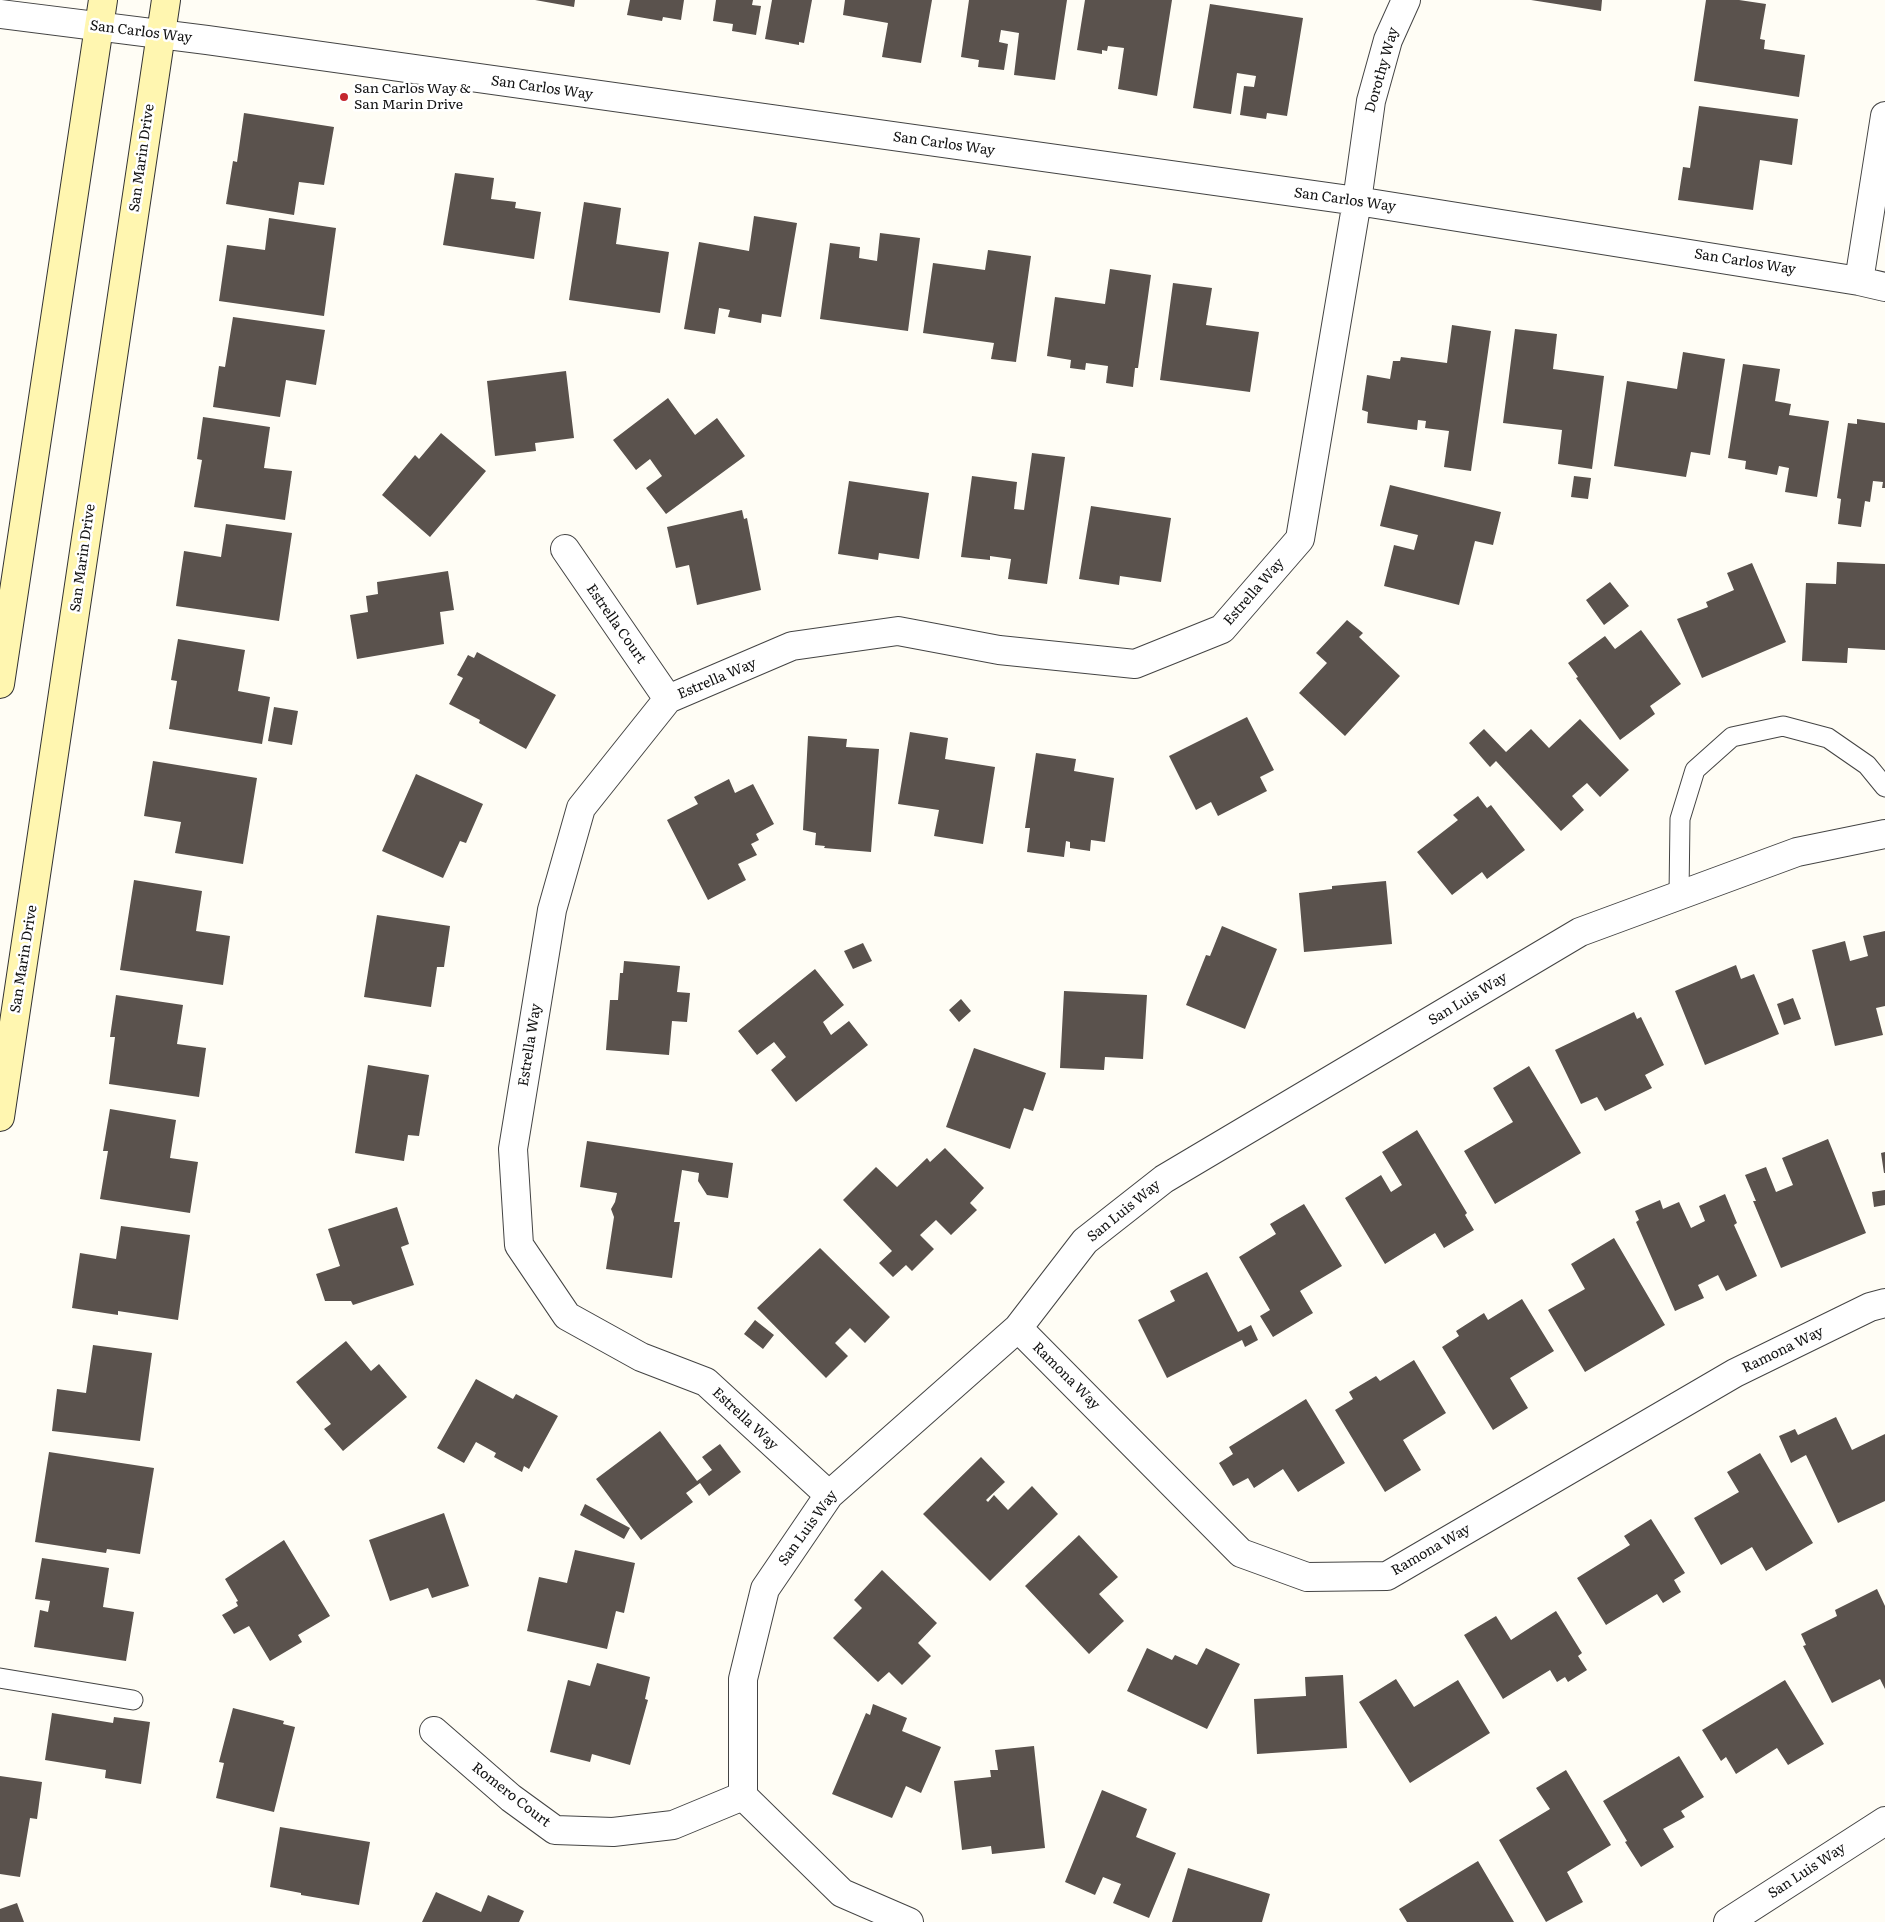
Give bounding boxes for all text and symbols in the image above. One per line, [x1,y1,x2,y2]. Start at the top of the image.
street label: San Carlos Way [89,17,193,47]
street label: Dorothy Way [1362,25,1402,115]
street label: San Carlos Way [490,73,594,103]
place label: San Carlos Way & San Marin Drive [354,81,471,114]
marker: San Carlos Way & San Marin Drive [338,91,350,103]
street label: San Marin Drive [126,103,158,213]
street label: San Carlos Way [892,129,996,159]
street label: San Carlos Way [1293,185,1397,215]
street label: San Carlos Way [1693,246,1797,278]
street label: San Marin Drive [67,503,99,613]
street label: Estrella Way [1220,555,1288,629]
street label: Estrella Court [583,581,649,667]
street label: Estrella Way [675,655,759,703]
street label: San Marin Drive [7,904,41,1014]
street label: San Luis Way [1426,969,1510,1029]
street label: Estrella Way [515,1002,545,1088]
street label: San Luis Way [1084,1176,1164,1246]
street label: Ramona Way [1740,1323,1826,1377]
street label: Ramona Way [1029,1339,1103,1413]
street label: Estrella Way [709,1384,781,1454]
street label: San Luis Way [775,1487,841,1569]
street label: Ramona Way [1389,1521,1473,1579]
street label: Romero Court [468,1759,554,1831]
street label: San Luis Way [1765,1840,1849,1902]

